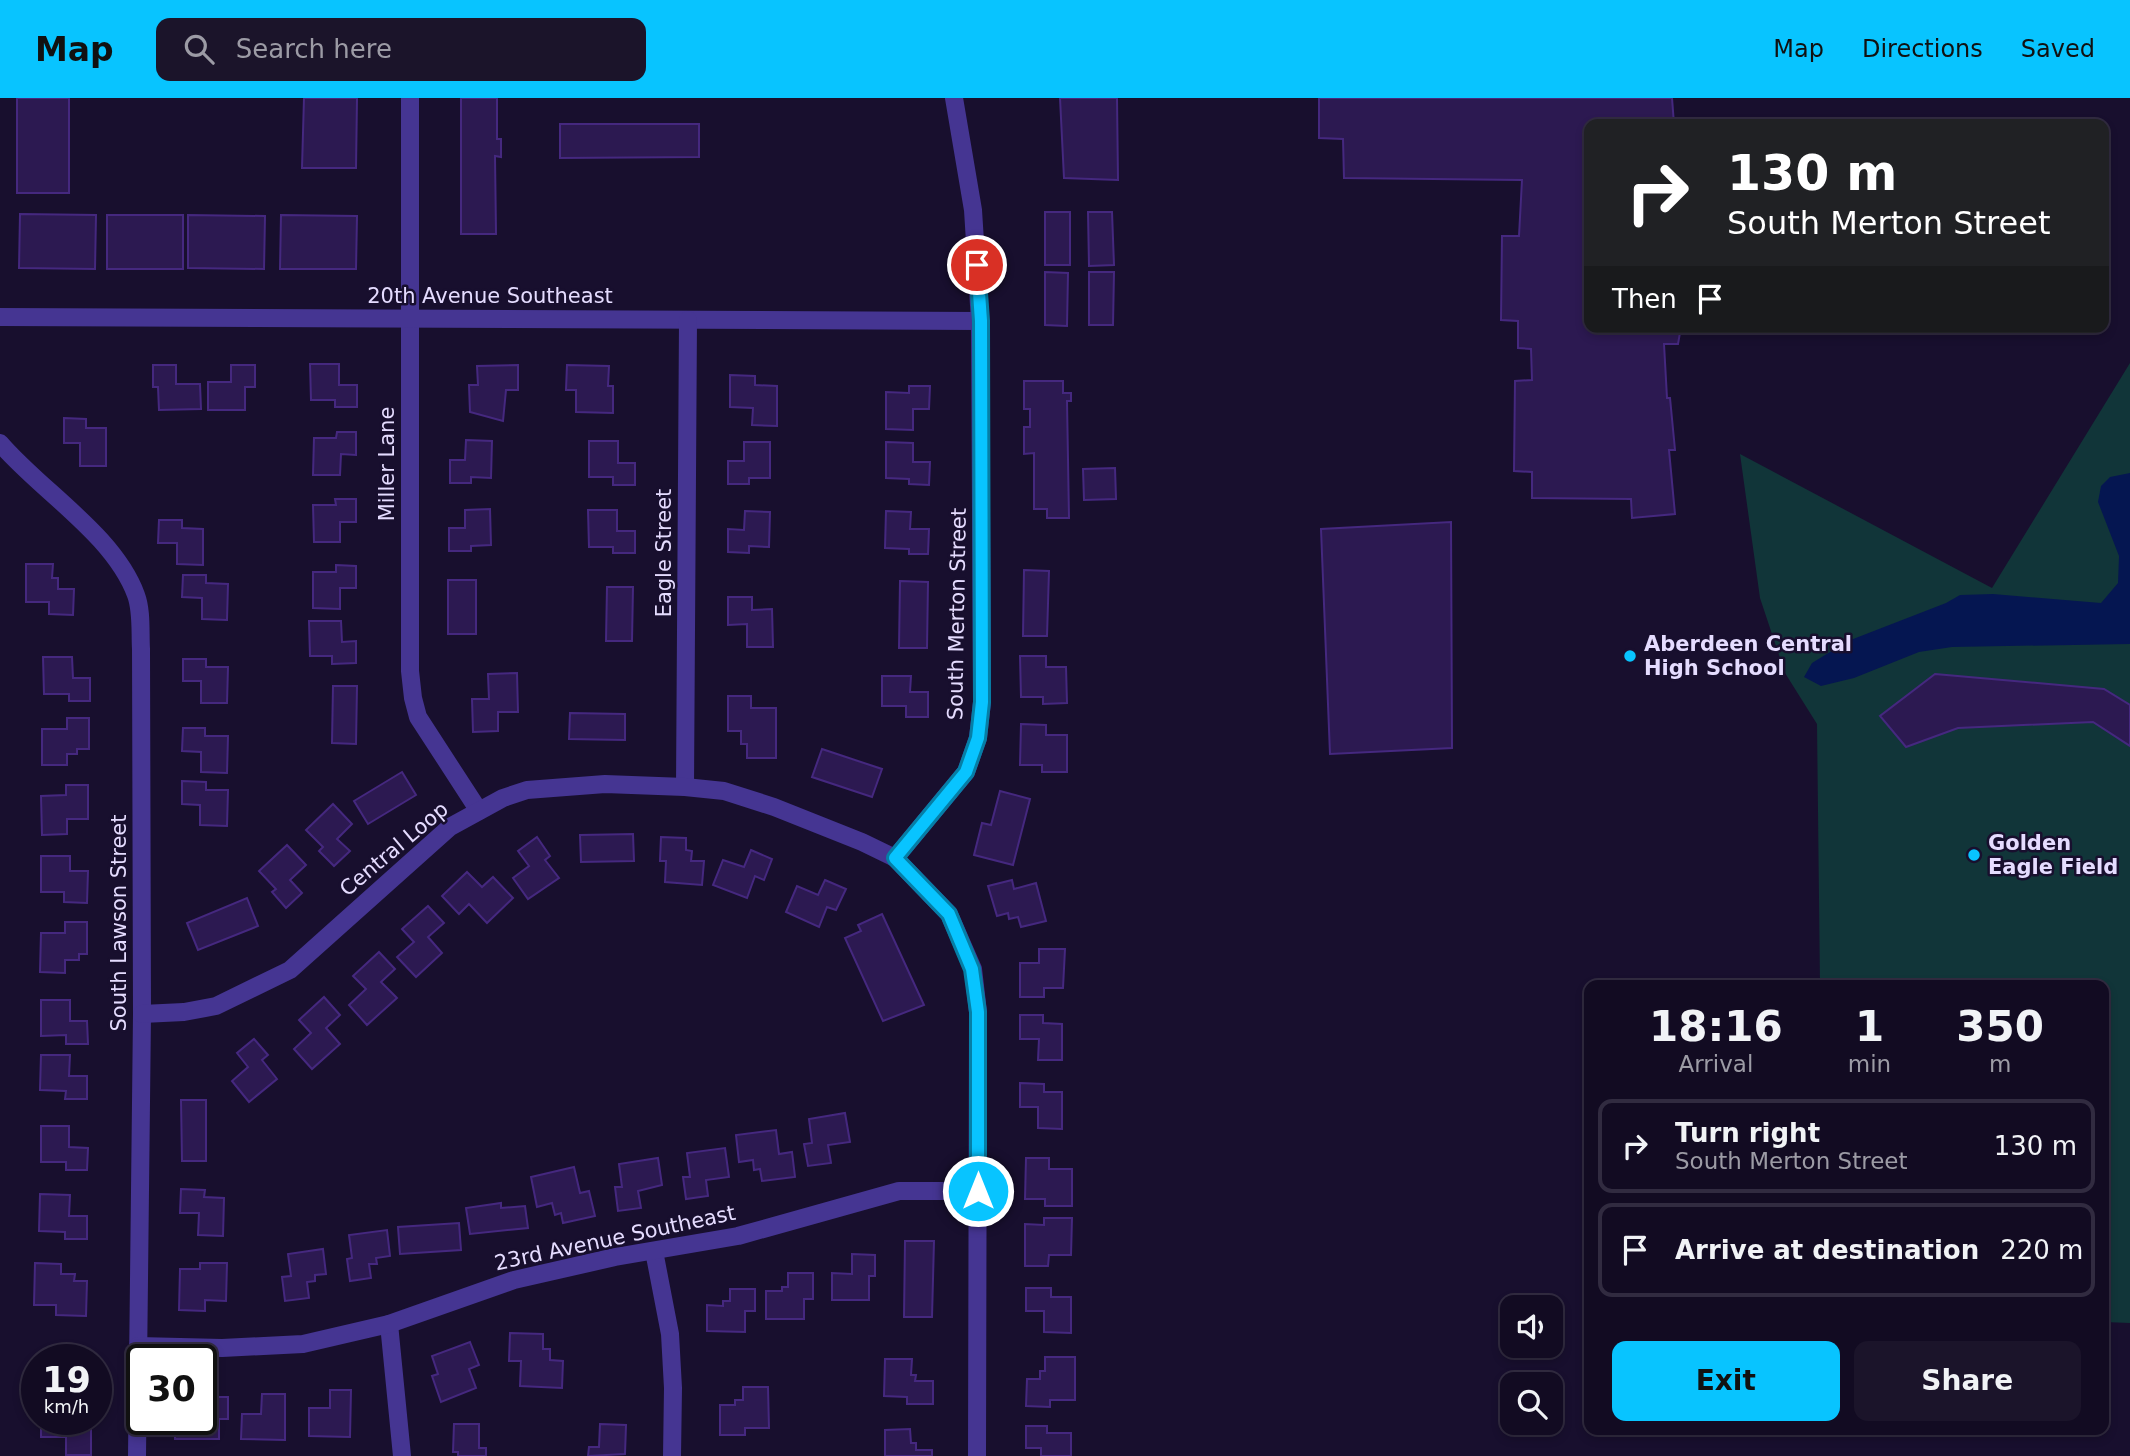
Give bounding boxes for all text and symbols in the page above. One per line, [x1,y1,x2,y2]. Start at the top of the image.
search box [156,18,646,81]
text: Map [35,30,114,69]
icon: search [180,30,218,68]
text: Search here [236,34,392,64]
text: Map [1773,35,1824,63]
text: Directions [1862,35,1983,63]
text: Saved [2021,35,2095,63]
text: 130 m [1727,145,1897,202]
icon: right [1612,147,1703,238]
text: South Merton Street [1727,204,2050,242]
pin [947,235,1007,295]
icon: arrive [958,246,996,284]
icon: arrive [1691,280,1729,318]
street label: 20th Avenue Southeast [367,284,613,308]
text: Then [1612,284,1677,314]
street label: Miller Lane [375,407,399,521]
street label: Eagle Street [652,489,676,617]
street label: South Merton Street [943,508,971,720]
place label: Aberdeen Central High School [1644,632,1852,680]
marker: Aberdeen Central High School [1622,648,1638,664]
street label: Central Loop [335,797,453,901]
street label: South Lawson Street [107,814,131,1032]
place label: Golden Eagle Field [1988,831,2118,879]
marker: Golden Eagle Field [1966,847,1982,863]
text: 18:16 [1649,1002,1783,1051]
text: 1 [1855,1002,1884,1051]
text: 350 [1956,1002,2044,1051]
text: Arrival [1679,1051,1753,1077]
text: min [1848,1051,1891,1077]
text: m [1989,1051,2011,1077]
text: Turn right [1675,1118,1820,1148]
icon: right [1616,1127,1654,1165]
text: 130 m [1994,1131,2077,1161]
text: South Merton Street [1675,1148,1907,1174]
position arrow [941,1154,1015,1228]
street label: 23rd Avenue Southeast [492,1201,738,1275]
icon: arrive [1616,1231,1654,1269]
text: Arrive at destination [1675,1235,1979,1265]
text: 220 m [2000,1235,2083,1265]
map controls [1500,1295,1563,1435]
button: sound [1500,1295,1563,1358]
button: Exit [1612,1341,1840,1421]
button: Share [1854,1341,2081,1421]
speed limit sign: 30 [126,1344,217,1435]
text: 19 [42,1360,91,1400]
button: search [1500,1372,1563,1435]
text: km/h [44,1396,89,1417]

